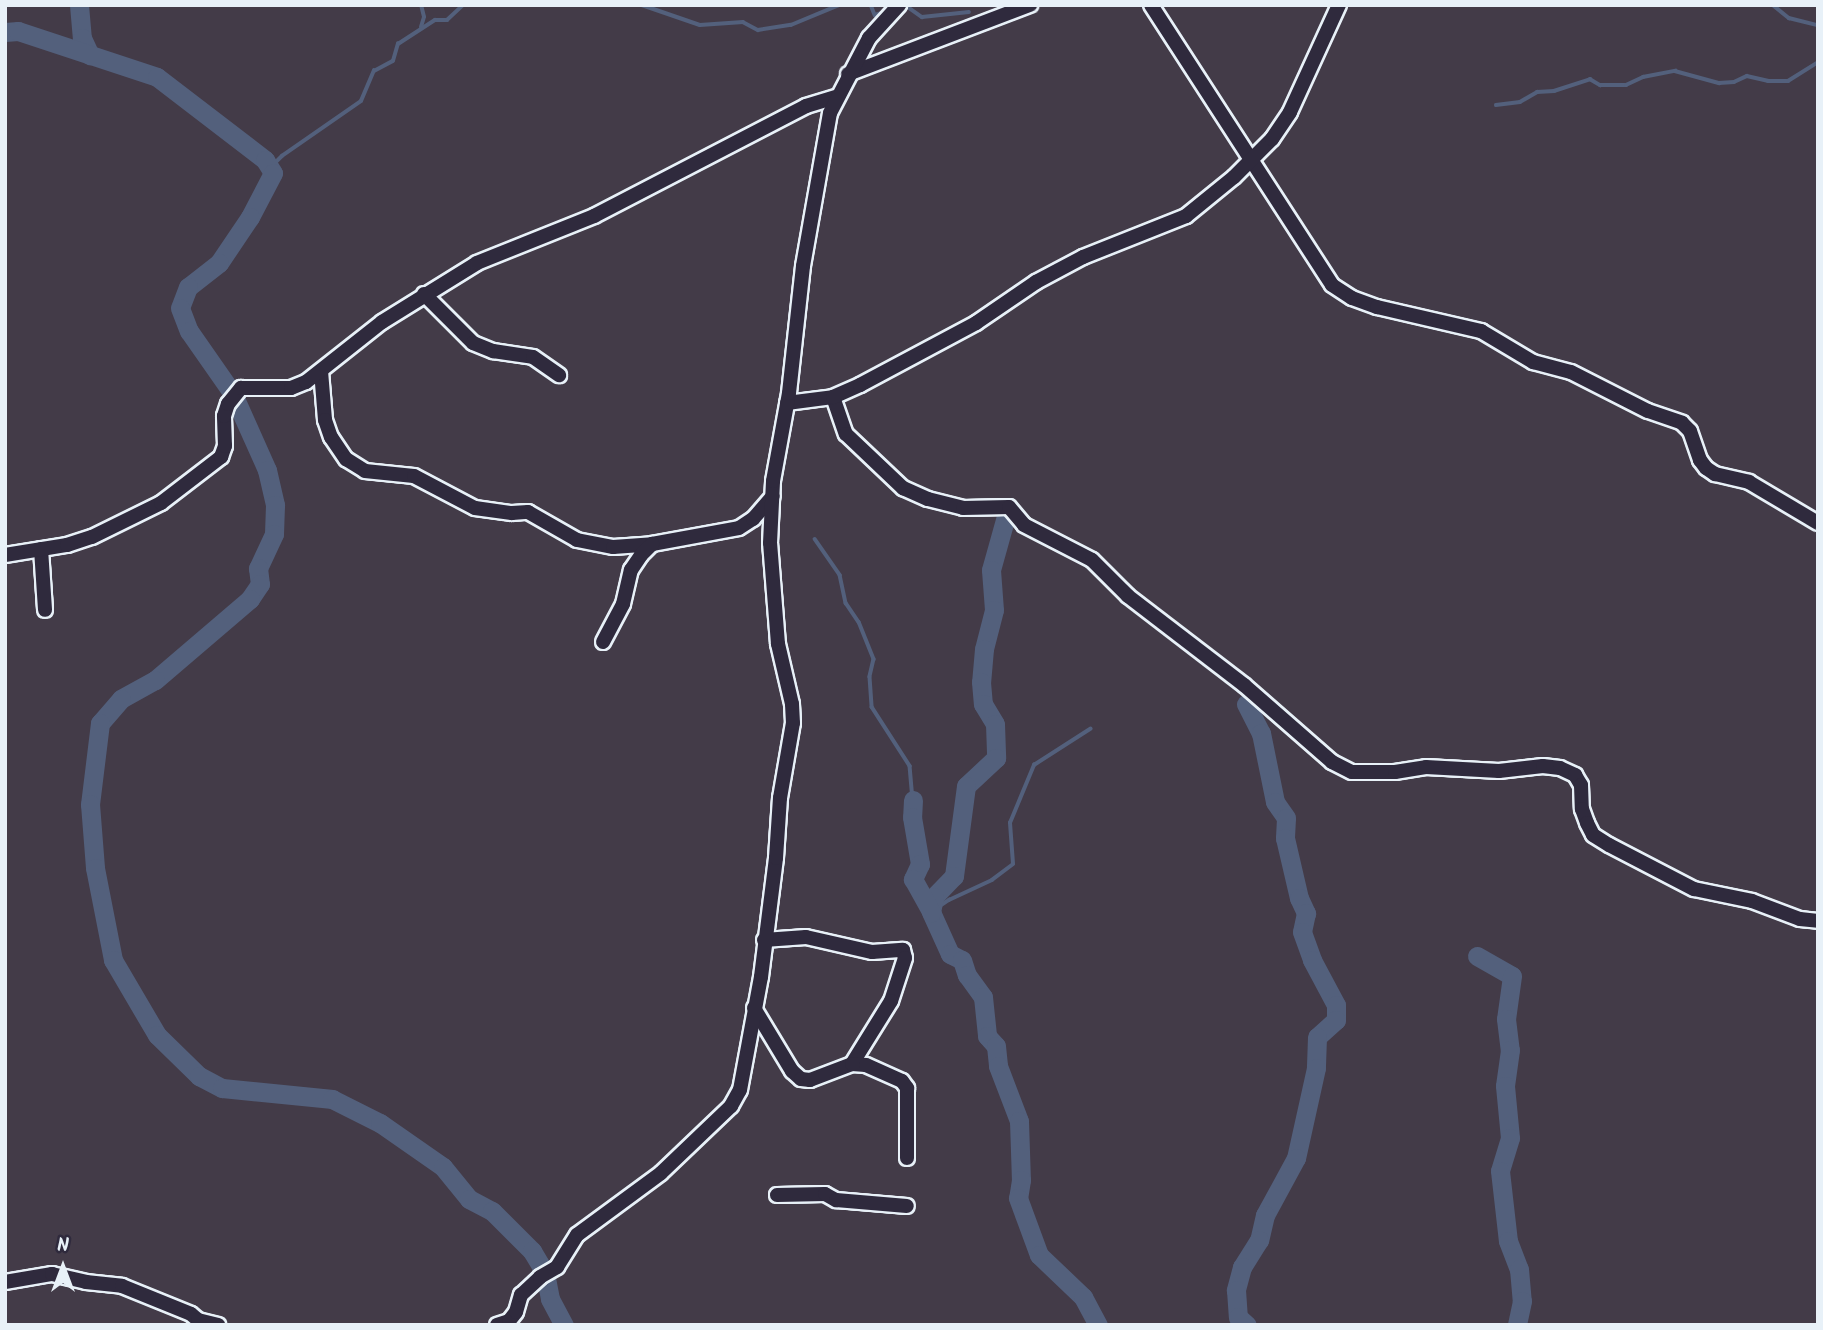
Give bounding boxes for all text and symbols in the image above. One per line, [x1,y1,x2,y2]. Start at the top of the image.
text: N [57,1231,69,1261]
north arrow [28,1232,98,1302]

